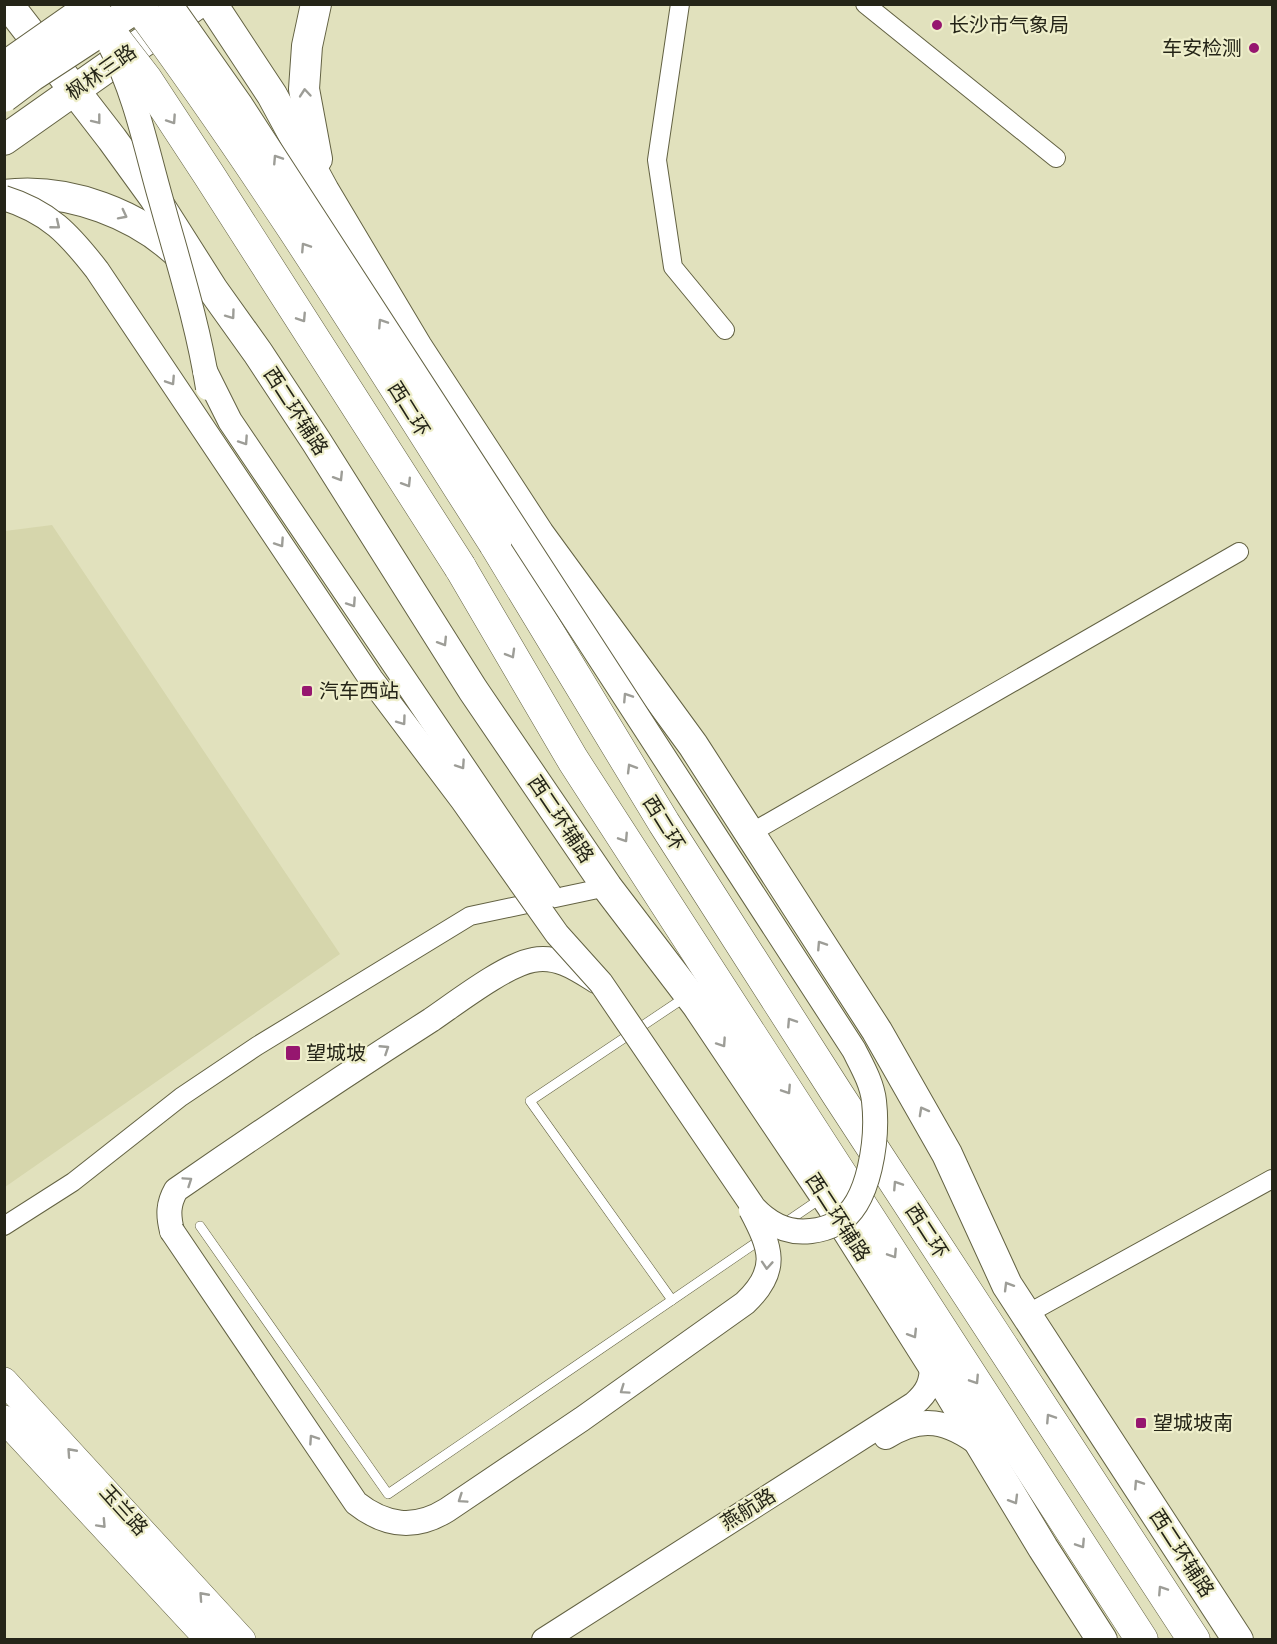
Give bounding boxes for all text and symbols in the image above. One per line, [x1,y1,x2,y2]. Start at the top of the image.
place label: 长沙市气象局 [949,12,1069,36]
marker: 长沙市气象局 [930,18,944,32]
place label: 车安检测 [1162,35,1242,59]
street label: 枫林三路 [61,38,140,104]
marker: 车安检测 [1247,41,1261,55]
one-way arrow [299,88,312,97]
one-way arrow [89,113,100,124]
one-way arrow [165,113,176,124]
one-way arrow [273,155,284,166]
one-way arrow [117,208,128,220]
one-way arrow [49,218,60,229]
one-way arrow [301,243,313,253]
one-way arrow [223,309,234,320]
one-way arrow [294,312,306,322]
one-way arrow [378,319,390,329]
street label: 西二环辅路 [260,362,334,459]
one-way arrow [164,375,176,385]
street label: 西二环 [384,377,436,440]
one-way arrow [236,435,248,445]
one-way arrow [332,471,344,481]
one-way arrow [399,476,410,487]
one-way arrow [272,537,283,548]
one-way arrow [345,596,356,607]
one-way arrow [435,636,447,646]
one-way arrow [504,648,515,658]
place label: 汽车西站 [319,678,399,702]
marker: 汽车西站 [300,684,314,698]
one-way arrow [623,693,634,704]
one-way arrow [395,715,406,726]
one-way arrow [454,758,465,769]
one-way arrow [626,764,638,774]
street label: 西二环辅路 [524,770,600,867]
street label: 西二环 [639,791,691,854]
one-way arrow [616,832,627,843]
one-way arrow [816,941,828,951]
one-way arrow [787,1017,798,1028]
one-way arrow [715,1036,726,1047]
place label: 望城坡 [306,1040,366,1064]
marker: 望城坡 [284,1044,302,1062]
one-way arrow [379,1045,389,1057]
one-way arrow [780,1083,791,1094]
one-way arrow [919,1106,930,1117]
street label: 西二环辅路 [802,1168,876,1265]
one-way arrow [182,1177,193,1188]
one-way arrow [893,1181,904,1192]
street label: 西二环 [901,1199,954,1262]
one-way arrow [886,1247,897,1258]
one-way arrow [761,1261,774,1270]
one-way arrow [1004,1282,1016,1292]
one-way arrow [905,1328,917,1338]
one-way arrow [967,1374,979,1384]
one-way arrow [619,1383,630,1394]
place label: 望城坡南 [1153,1410,1233,1434]
one-way arrow [1046,1414,1057,1425]
marker: 望城坡南 [1134,1416,1148,1430]
one-way arrow [309,1435,320,1446]
one-way arrow [67,1449,78,1459]
street label: 玉兰路 [96,1479,154,1540]
one-way arrow [1134,1480,1145,1491]
street label: 燕航路 [716,1482,779,1534]
one-way arrow [458,1492,468,1504]
one-way arrow [1007,1494,1019,1504]
street label: 西二环辅路 [1146,1504,1220,1601]
one-way arrow [94,1516,105,1527]
one-way arrow [1073,1537,1084,1548]
one-way arrow [1159,1586,1170,1597]
one-way arrow [199,1593,210,1603]

